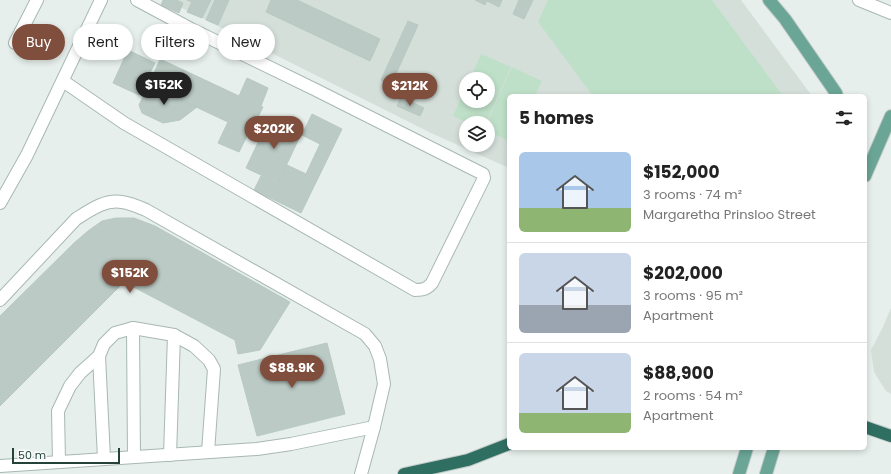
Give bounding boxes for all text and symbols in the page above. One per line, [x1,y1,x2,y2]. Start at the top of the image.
chip: Buy [12,24,65,60]
chip: Rent [73,24,133,60]
chip: Filters [141,24,209,60]
chip: New [217,24,275,60]
pin: $152K [136,72,192,106]
map controls [459,72,495,152]
button: locate [459,72,495,108]
pin: $212K [382,73,438,107]
text: $152K [145,75,183,94]
text: $212K [391,76,429,95]
text: 5 homes [519,106,594,130]
icon: filters [833,107,855,129]
pin: $202K [246,116,302,150]
button: layers [459,116,495,152]
text: $202K [254,119,294,138]
text: $152,000 [643,160,719,184]
icon: home [551,168,599,216]
text: 3 rooms · 74 m² [643,185,742,204]
text: Margaretha Prinsloo Street [643,205,816,224]
pin: $152K [102,260,158,294]
text: $202,000 [643,261,723,285]
text: $152K [111,263,149,282]
icon: home [551,269,599,317]
text: 3 rooms · 95 m² [643,286,743,305]
text: Apartment [643,306,713,325]
pin: $88.9K [259,355,325,389]
text: $88.9K [269,358,315,377]
text: $88,900 [643,361,714,385]
icon: home [551,369,599,417]
text: 2 rooms · 54 m² [643,386,743,405]
text: Apartment [643,406,713,425]
scale bar [12,446,120,465]
text: 50 m [18,447,46,463]

